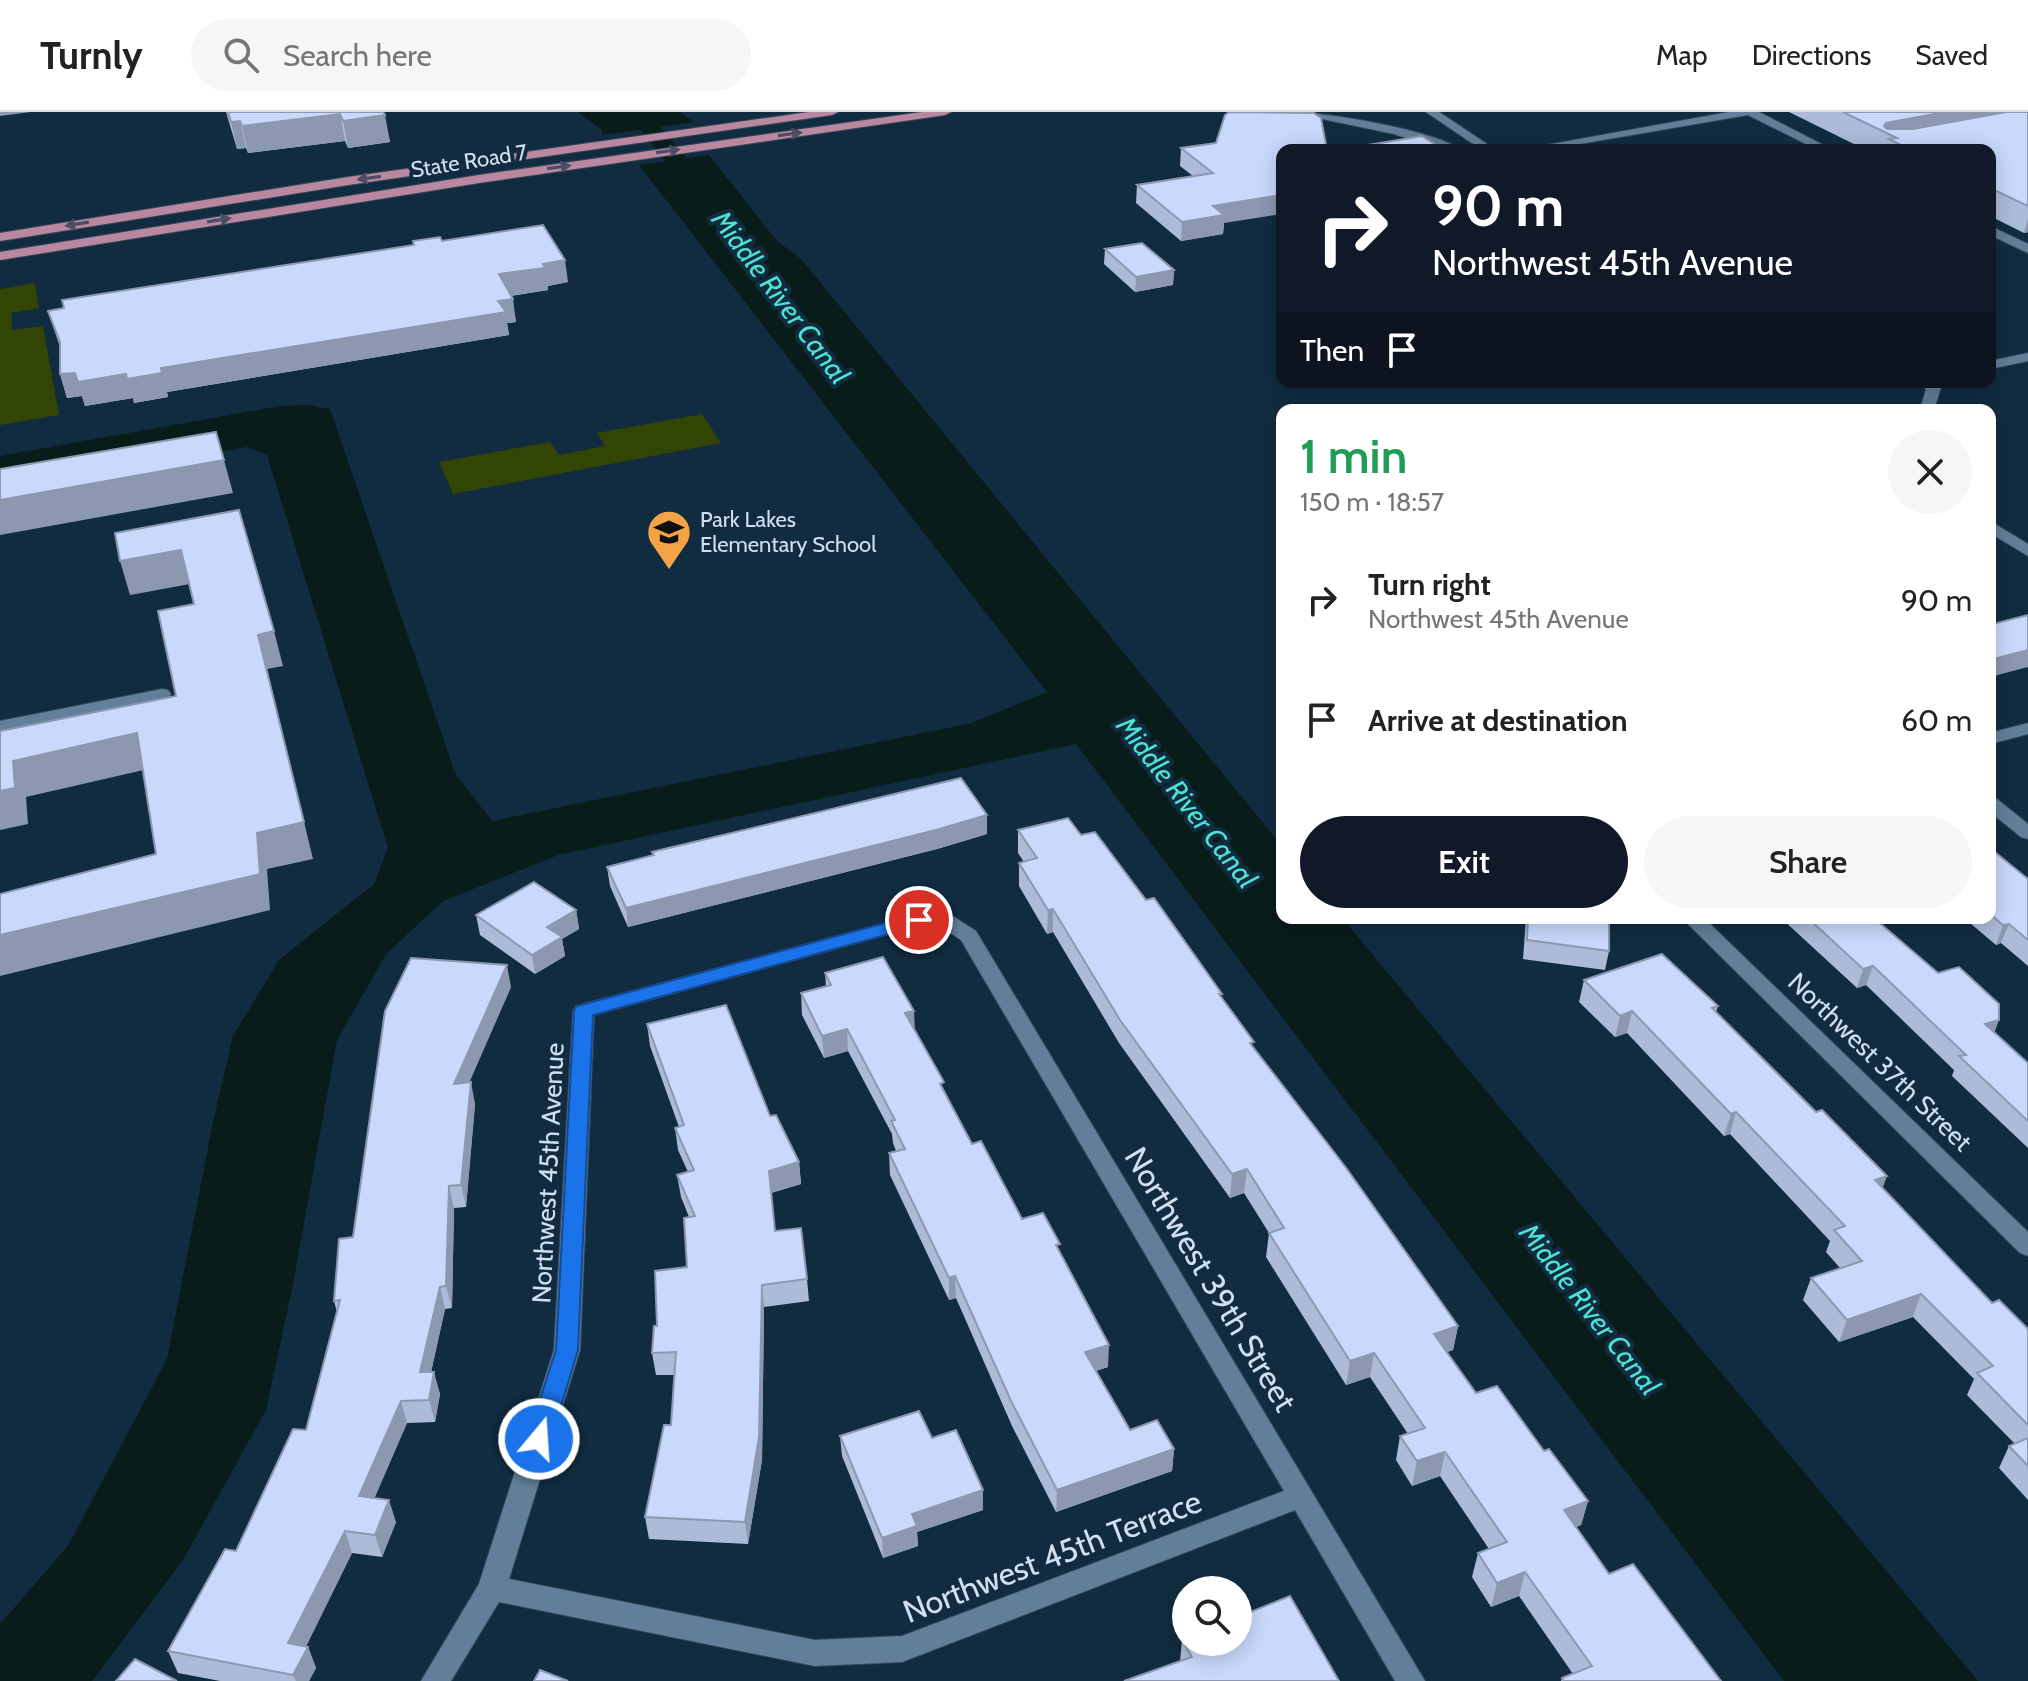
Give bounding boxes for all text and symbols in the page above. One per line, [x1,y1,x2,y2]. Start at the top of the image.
search box [191,19,751,91]
text: Turnly [40,32,143,79]
icon: search [219,33,263,77]
text: Search here [283,37,432,74]
text: Map [1656,38,1708,72]
text: Directions [1752,38,1871,72]
text: Saved [1915,38,1988,72]
one-way arrow [778,127,803,140]
street label: State Road 7 [409,138,529,184]
one-way arrow [656,144,681,157]
one-way arrow [547,160,572,173]
one-way arrow [356,172,381,185]
text: 90 m [1432,172,1564,240]
icon: right [1300,176,1404,280]
water label: Middle River Canal [704,203,858,391]
one-way arrow [207,213,232,226]
one-way arrow [64,219,89,231]
text: Northwest 45th Avenue [1432,240,1793,284]
icon: arrive [1380,328,1424,372]
text: Then [1300,332,1364,369]
text: 1 min [1300,427,1407,485]
button: close [1888,430,1972,514]
text: 150 m · 18:57 [1300,486,1444,518]
place label: Park Lakes Elementary School [700,506,877,558]
school or university icon: Park Lakes Elementary School [645,508,693,571]
text: Turn right [1368,566,1491,603]
icon: right [1300,578,1344,622]
text: 90 m [1901,582,1972,619]
text: Northwest 45th Avenue [1368,603,1629,635]
icon: arrive [1300,698,1344,742]
text: Arrive at destination [1368,702,1628,739]
text: 60 m [1901,702,1972,739]
water label: Middle River Canal [1109,709,1265,895]
button: Exit [1300,816,1628,908]
button: Share [1644,816,1972,908]
pin [885,886,953,954]
icon: arrive [897,898,941,942]
street label: Northwest 37th Street [1781,966,1979,1158]
street label: Northwest 45th Avenue [525,1042,571,1304]
street label: Northwest 39th Street [1117,1140,1305,1418]
water label: Middle River Canal [1512,1216,1668,1402]
position arrow [497,1397,581,1481]
street label: Northwest 45th Terrace [897,1481,1207,1631]
map controls [1172,1576,1252,1656]
button: search [1172,1576,1252,1656]

